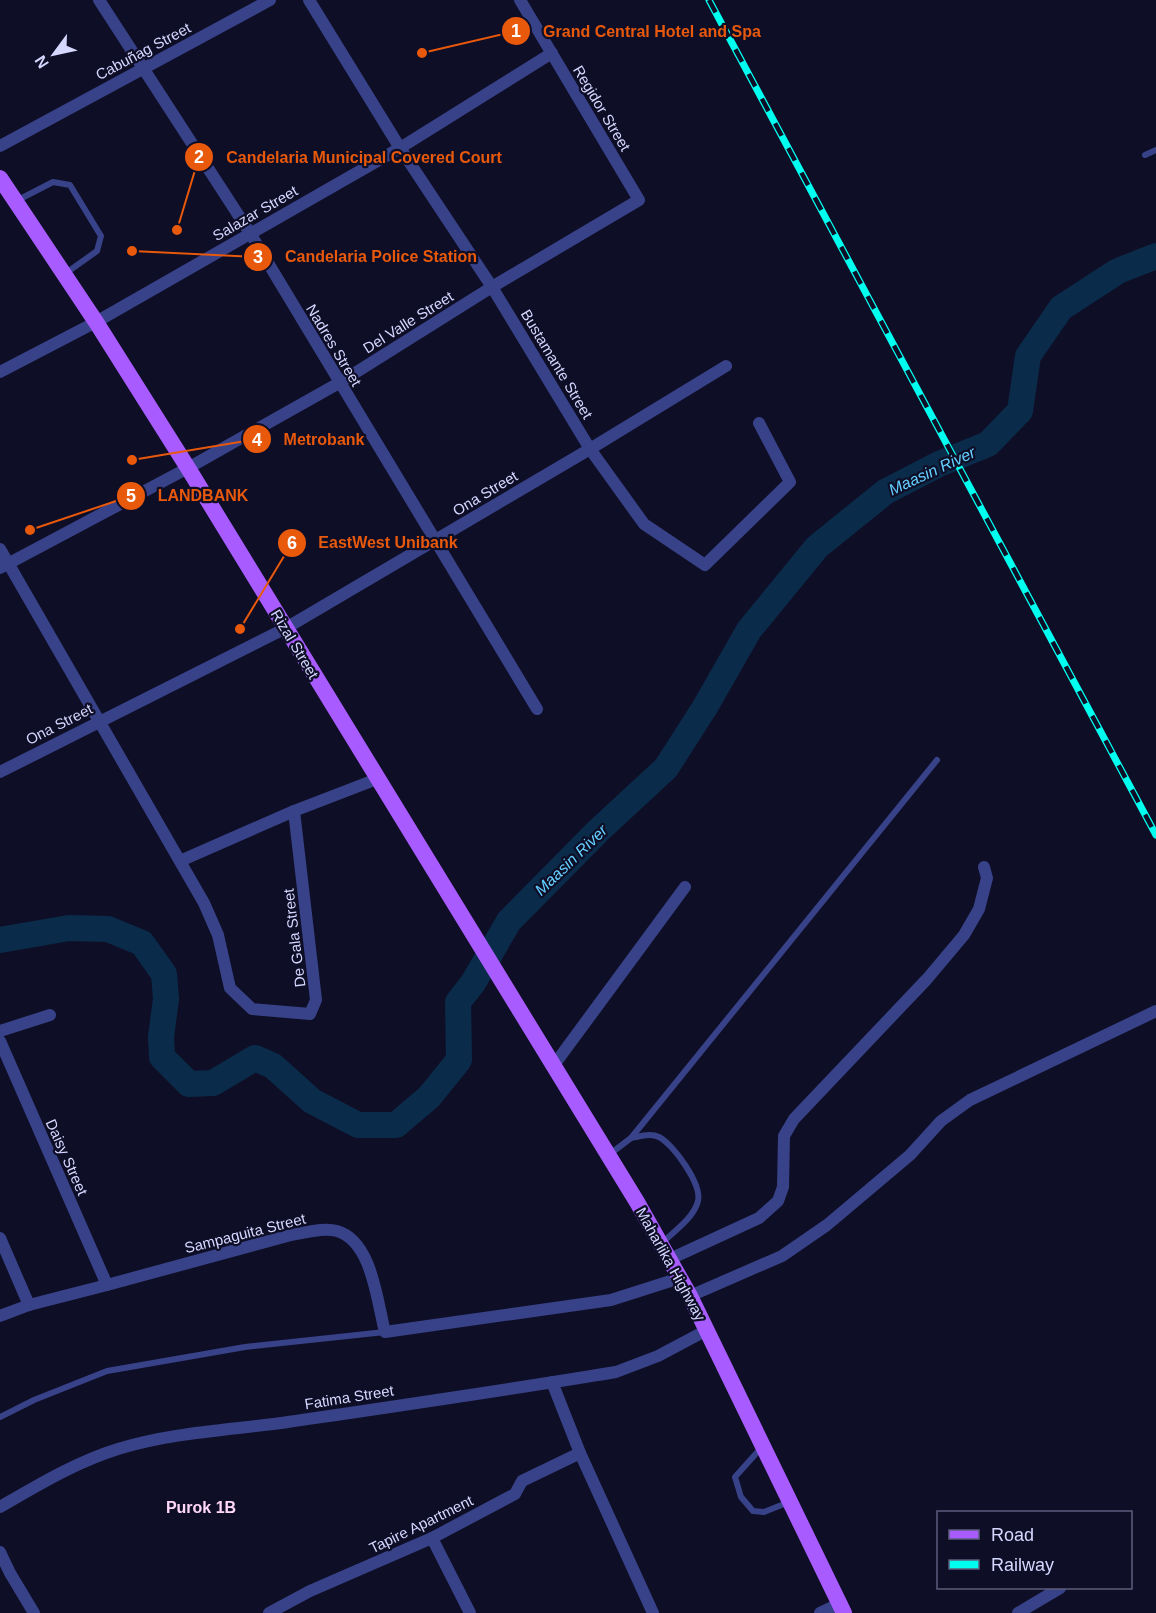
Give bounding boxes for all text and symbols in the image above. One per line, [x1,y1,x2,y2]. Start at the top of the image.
callout: Grand Central Hotel and Spa [501,14,773,48]
street label: Cabuñag Street [93,18,194,83]
text: 1 [511,21,521,41]
text: Grand Central Hotel and Spa [543,23,761,40]
north arrow [24,24,84,84]
text: N [32,52,52,71]
street label: Regidor Street [570,62,635,155]
callout: Candelaria Municipal Covered Court [184,140,513,174]
text: 2 [194,147,204,167]
text: Candelaria Municipal Covered Court [226,149,502,166]
street label: Salazar Street [210,181,301,244]
callout: Candelaria Police Station [243,240,489,274]
text: 3 [253,247,263,267]
text: Candelaria Police Station [285,248,477,265]
street label: Del Valle Street [360,287,457,357]
street label: Nadres Street [303,301,366,390]
street label: Bustamante Street [518,306,597,422]
callout: Metrobank [242,422,377,456]
text: 4 [252,430,262,450]
text: Metrobank [284,431,365,448]
water label: Maasin River [886,443,979,498]
street label: Ona Street [450,467,521,519]
callout: LANDBANK [116,479,260,513]
text: 5 [126,486,136,506]
text: LANDBANK [158,487,249,504]
callout: EastWest Unibank [277,526,470,560]
text: 6 [287,533,297,553]
text: EastWest Unibank [318,534,458,551]
street label: Rizal Street [268,606,323,682]
street label: Ona Street [23,700,96,748]
water label: Maasin River [532,821,611,899]
street label: De Gala Street [279,887,308,988]
street label: Daisy Street [43,1116,92,1199]
street label: Maharlika Highway [633,1204,709,1324]
street label: Sampaguita Street [183,1210,308,1256]
street label: Fatima Street [303,1381,396,1412]
street label: Tapire Apartment [366,1491,476,1556]
district label: Purok 1B [166,1499,236,1516]
legend [937,1511,1132,1589]
text: Road [991,1525,1034,1545]
text: Railway [991,1555,1054,1575]

